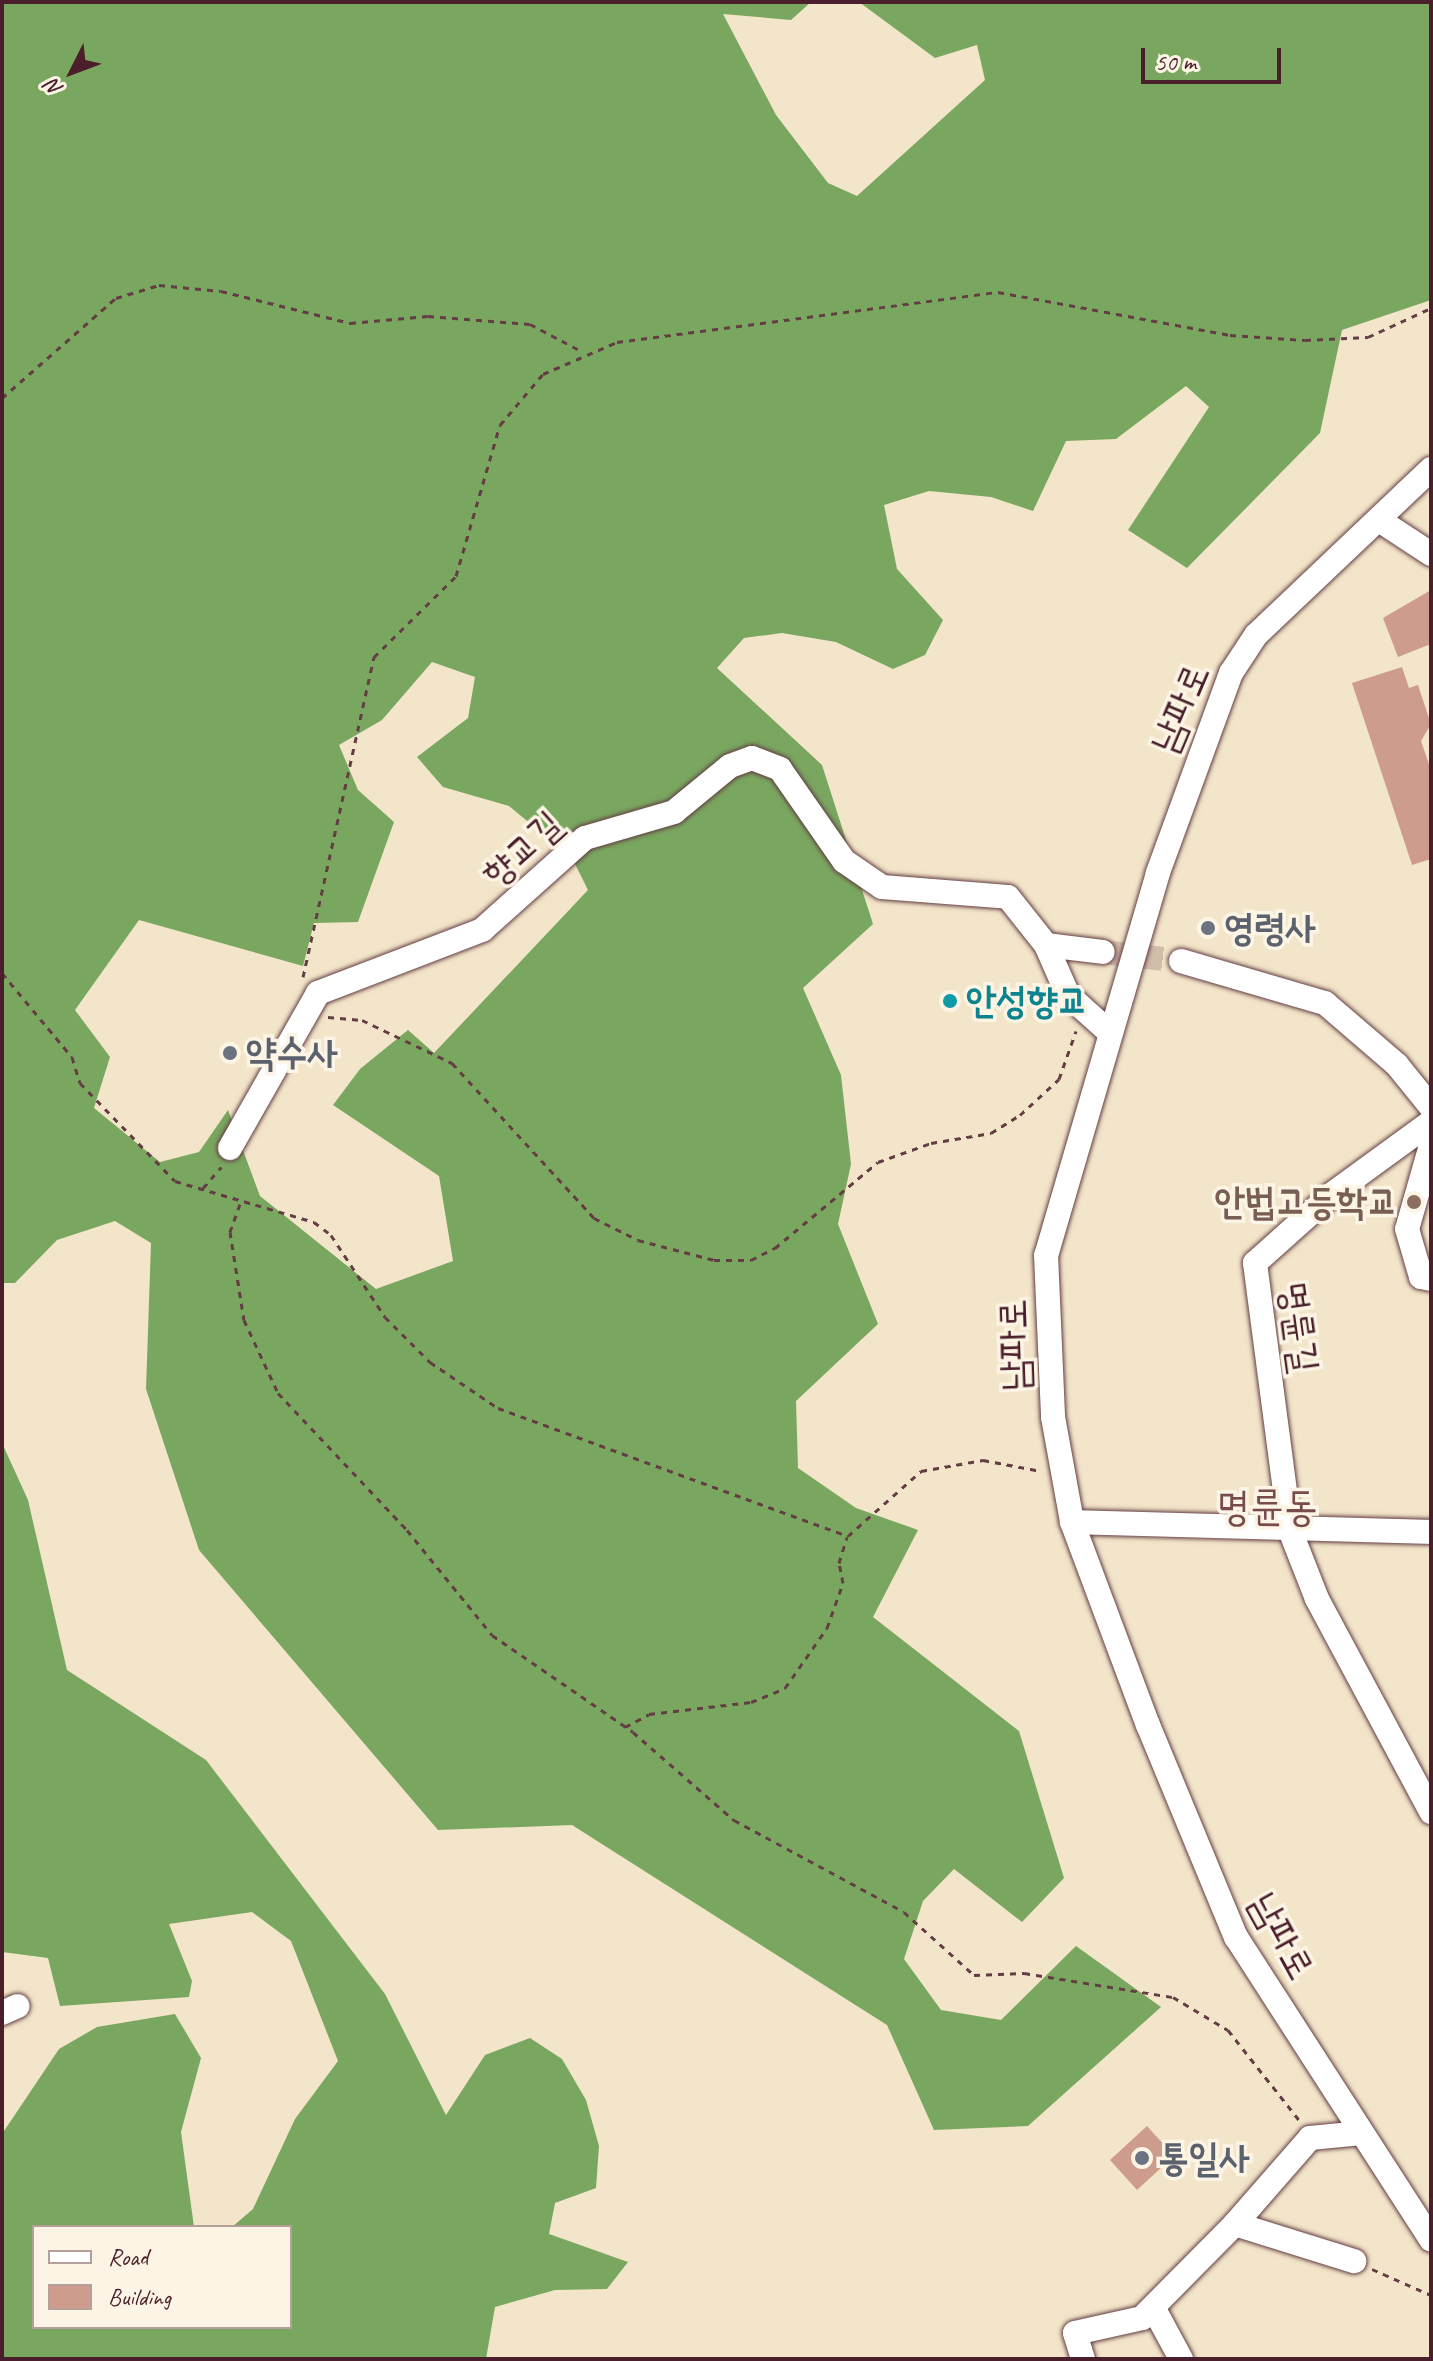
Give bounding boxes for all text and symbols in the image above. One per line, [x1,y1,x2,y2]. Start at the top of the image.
north arrow [32,32,112,112]
scale bar [1145,32,1285,82]
text: 50 m [1155,47,1196,77]
text: N [39,74,69,102]
street label: 남파로 [1141,657,1219,759]
street label: 향교길 [473,801,571,897]
place label: 영령사 [1224,905,1316,951]
marker: 영령사 [1199,919,1217,937]
place label: 안성향교 [966,978,1088,1024]
marker: 안성향교 [941,992,959,1010]
place label: 약수사 [246,1030,338,1076]
marker: 약수사 [221,1044,239,1062]
place label: 안법고등학교 [1215,1179,1398,1225]
marker: 안법고등학교 [1405,1193,1423,1211]
street label: 명륜길 [1270,1278,1328,1376]
street label: 남파로 [990,1298,1038,1392]
district label: 명륜동 [1216,1482,1318,1532]
street label: 남파로 [1240,1885,1324,1987]
place label: 통일사 [1158,2135,1250,2181]
marker: 통일사 [1133,2149,1151,2167]
legend [32,2225,292,2329]
text: Road [108,2242,148,2272]
text: Building [108,2282,171,2312]

